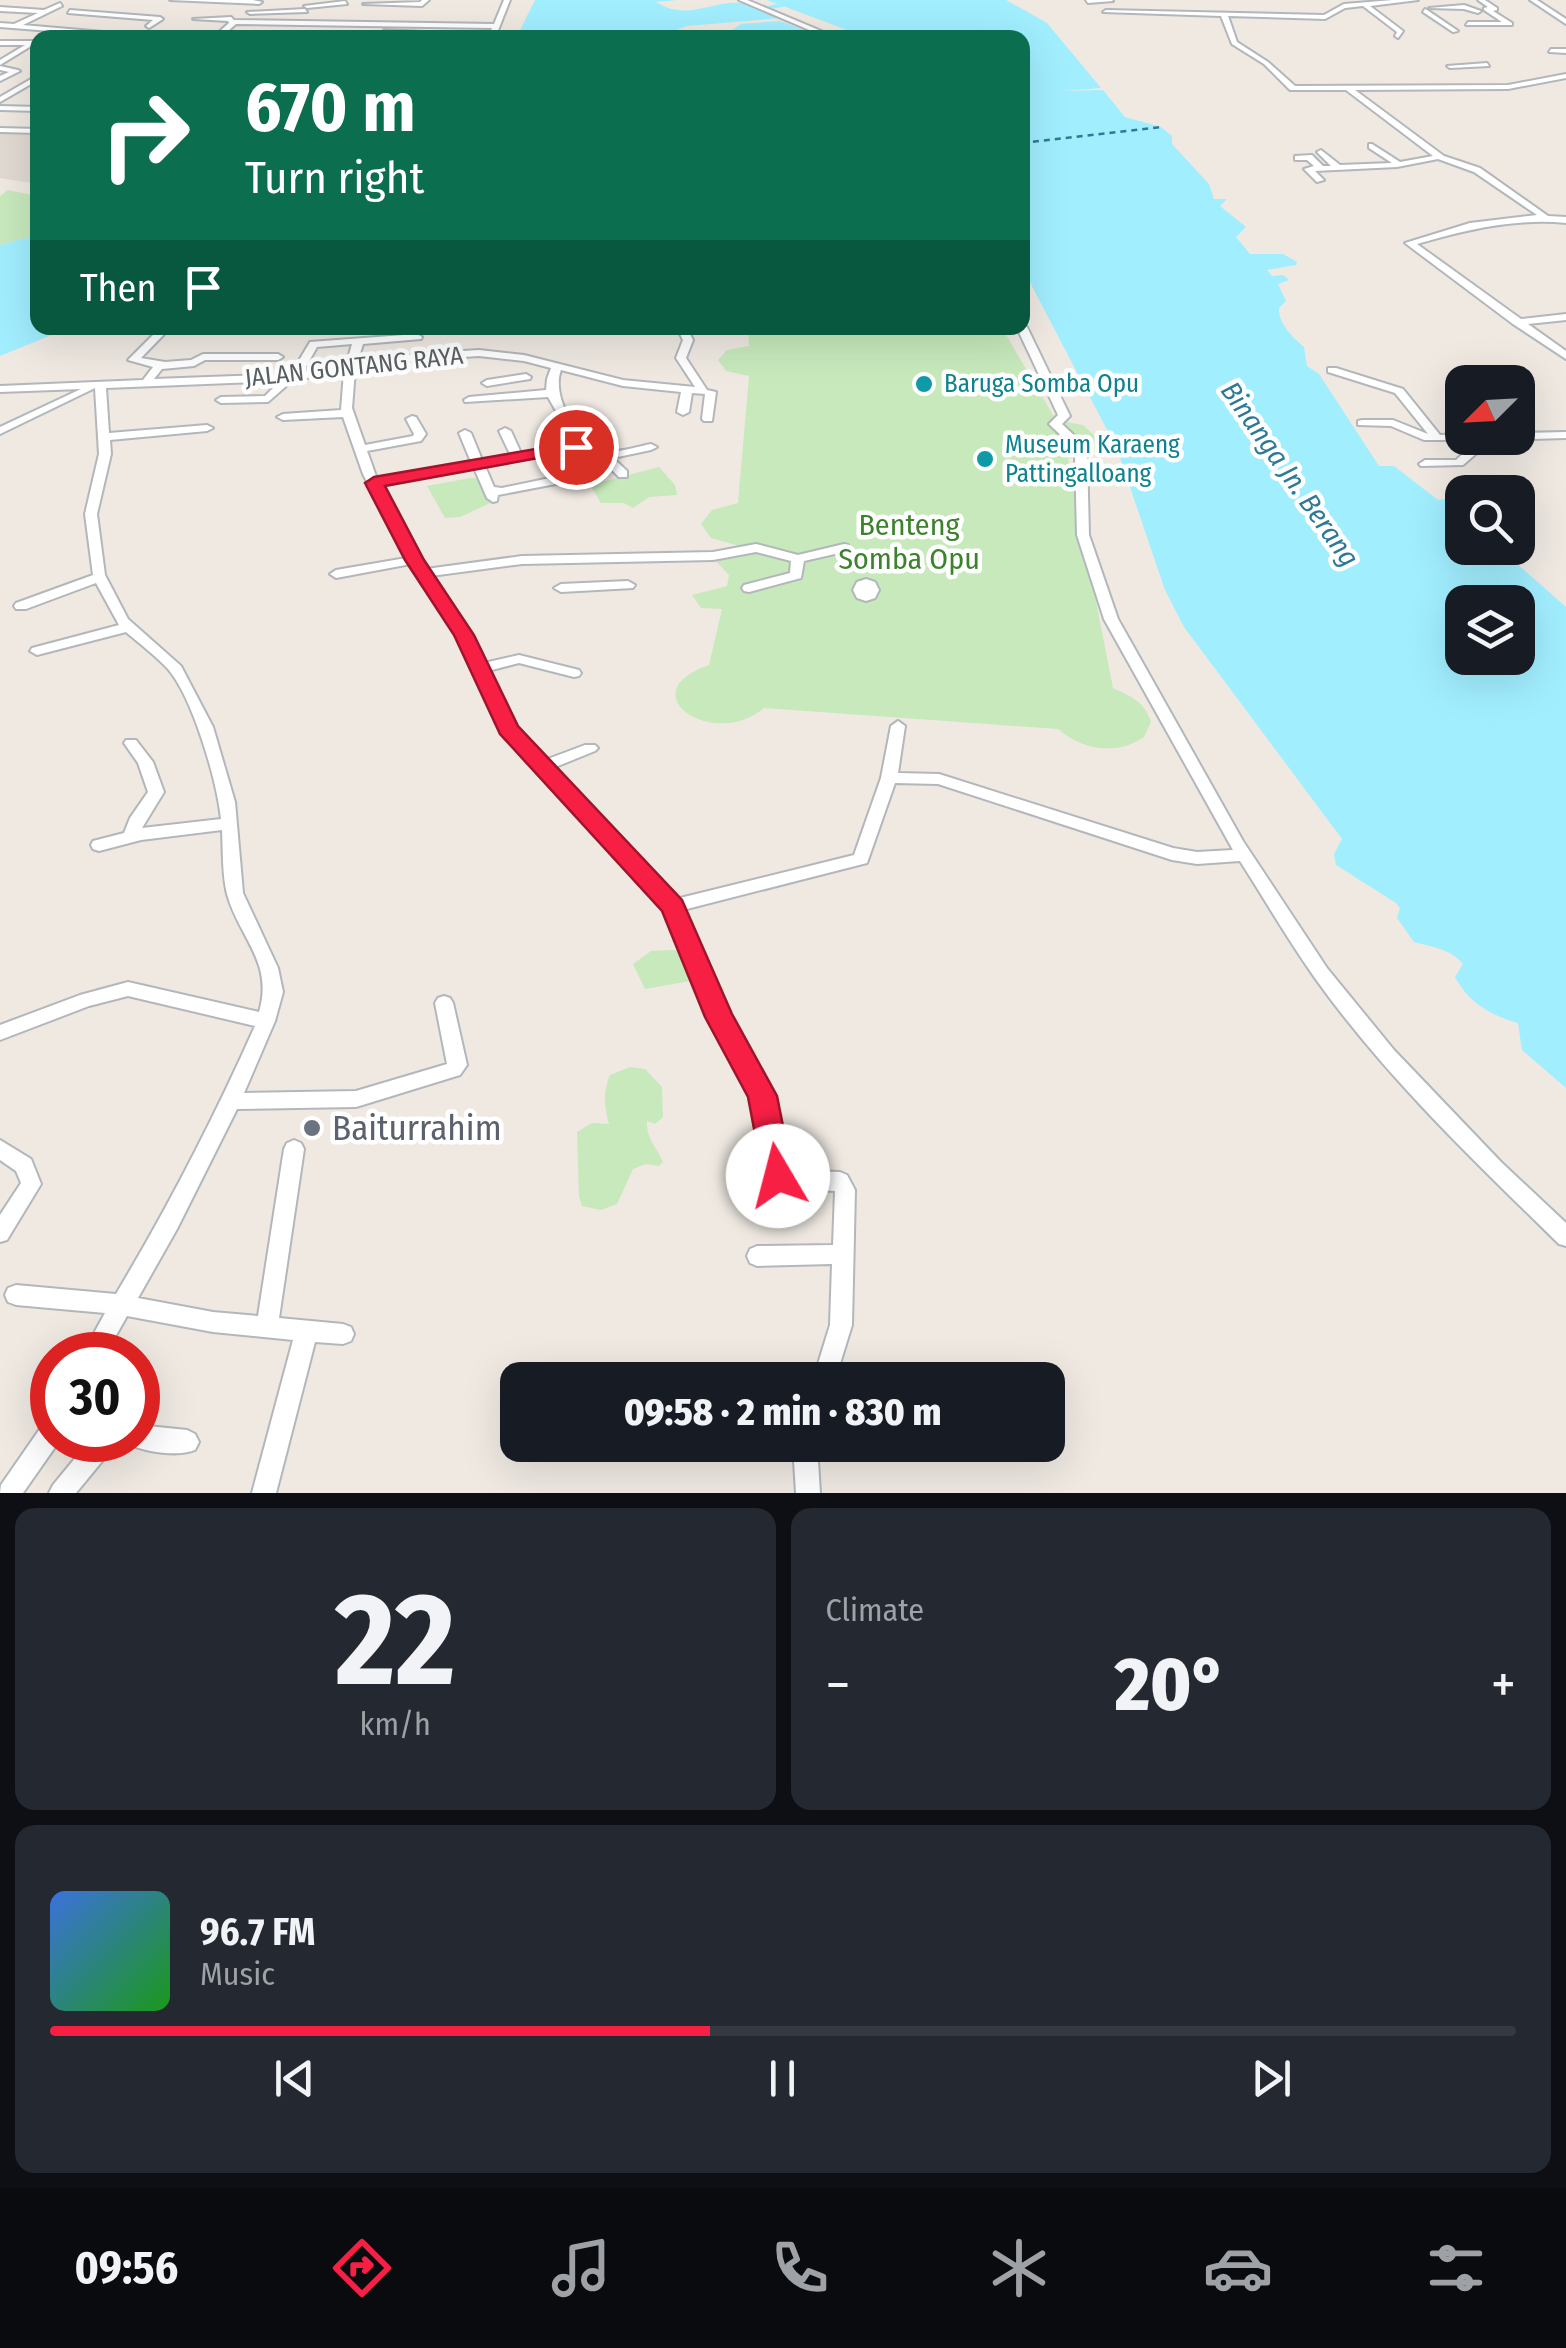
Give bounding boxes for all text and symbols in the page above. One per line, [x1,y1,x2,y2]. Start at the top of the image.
text: 670 m [245,66,416,150]
icon: right [80,70,210,200]
text: Turn right [245,151,424,205]
icon: arrive [176,260,231,315]
text: Then [80,265,156,311]
street label: JALAN GONTANG RAYA [243,341,465,393]
north arrow [1445,365,1535,455]
map controls [1445,365,1535,675]
place label: Baruga Somba Opu [944,369,1139,399]
marker: Baruga Somba Opu [913,373,935,395]
water label: Binanga Jn. Berang [1214,375,1366,573]
pin [534,405,619,490]
icon: arrive [549,420,604,475]
place label: Museum Karaeng Pattingalloang [1005,430,1180,489]
marker: Museum Karaeng Pattingalloang [974,448,996,470]
button: search [1445,475,1535,565]
park label: Benteng Somba Opu [838,507,980,577]
button: layers [1445,585,1535,675]
place label: Baiturrahim [332,1107,502,1149]
marker: Baiturrahim [301,1117,323,1139]
position arrow [726,1124,830,1228]
speed limit sign: 30 [30,1332,160,1462]
text: 09:58 · 2 min · 830 m [624,1389,941,1435]
text: 22 [335,1562,455,1718]
text: Climate [826,1591,924,1629]
text: 20° [1115,1640,1227,1730]
text: − [826,1652,850,1718]
text: + [1491,1652,1516,1718]
text: km/h [360,1705,431,1743]
text: 96.7 FM [200,1909,315,1955]
text: Music [200,1955,275,1993]
icon: previous [267,2051,322,2106]
icon: pause [755,2051,810,2106]
icon: next [1244,2051,1299,2106]
icon: directions [327,2233,397,2303]
icon: music [546,2233,616,2303]
icon: phone [765,2233,835,2303]
icon: climate [984,2233,1054,2303]
icon: car [1203,2233,1273,2303]
icon: filters [1421,2233,1491,2303]
text: 09:56 [74,2241,178,2295]

